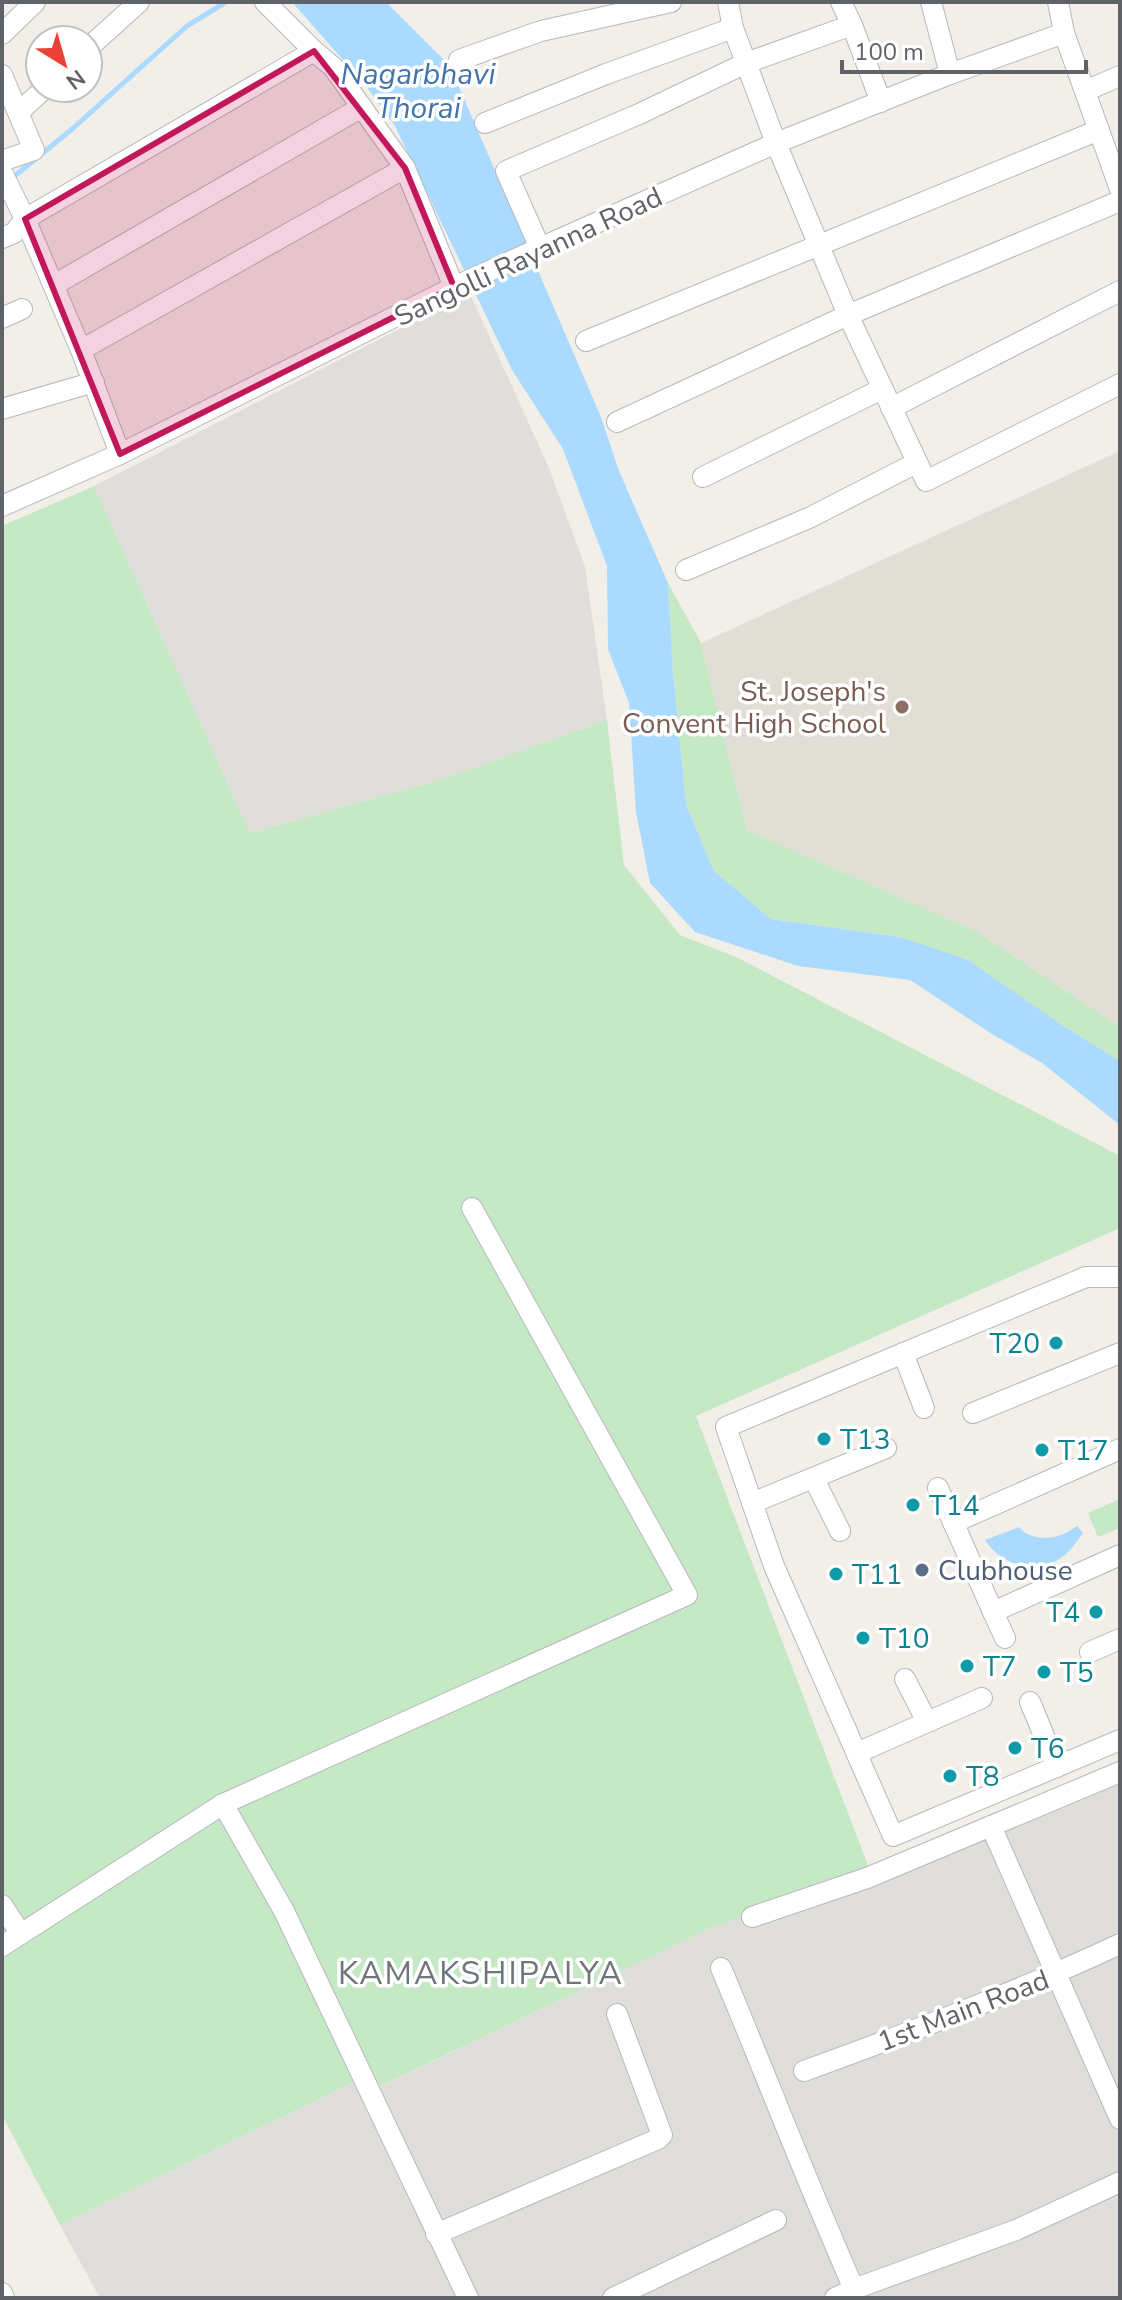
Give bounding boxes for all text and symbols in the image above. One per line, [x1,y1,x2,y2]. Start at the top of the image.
north arrow [24,24,104,104]
scale bar [842,24,1086,74]
text: 100 m [854,36,924,68]
water label: Nagarbhavi Thorai [341,54,497,129]
text: N [60,62,91,96]
street label: Sangolli Rayanna Road [388,178,669,336]
place label: St. Joseph's Convent High School [622,673,887,743]
marker: St. Joseph's Convent High School [893,698,911,716]
place label: T20 [990,1325,1040,1363]
marker: T20 [1047,1334,1065,1352]
place label: T13 [840,1421,890,1459]
marker: T13 [815,1430,833,1448]
place label: T17 [1058,1432,1108,1470]
marker: T17 [1033,1441,1051,1459]
place label: T14 [929,1487,979,1525]
marker: T14 [904,1496,922,1514]
place label: Clubhouse [938,1552,1073,1590]
place label: T11 [852,1556,902,1594]
marker: Clubhouse [913,1561,931,1579]
marker: T11 [827,1565,845,1583]
place label: T4 [1046,1594,1080,1632]
marker: T4 [1087,1603,1105,1621]
place label: T10 [879,1620,929,1658]
marker: T10 [854,1629,872,1647]
place label: T7 [983,1648,1017,1686]
place label: T5 [1060,1654,1094,1692]
marker: T7 [958,1657,976,1675]
marker: T5 [1035,1663,1053,1681]
place label: T6 [1031,1730,1065,1768]
marker: T6 [1006,1739,1024,1757]
place label: T8 [966,1758,1000,1796]
marker: T8 [941,1767,959,1785]
district label: KAMAKSHIPALYA [338,1952,624,1995]
street label: 1st Main Road [872,1961,1054,2061]

